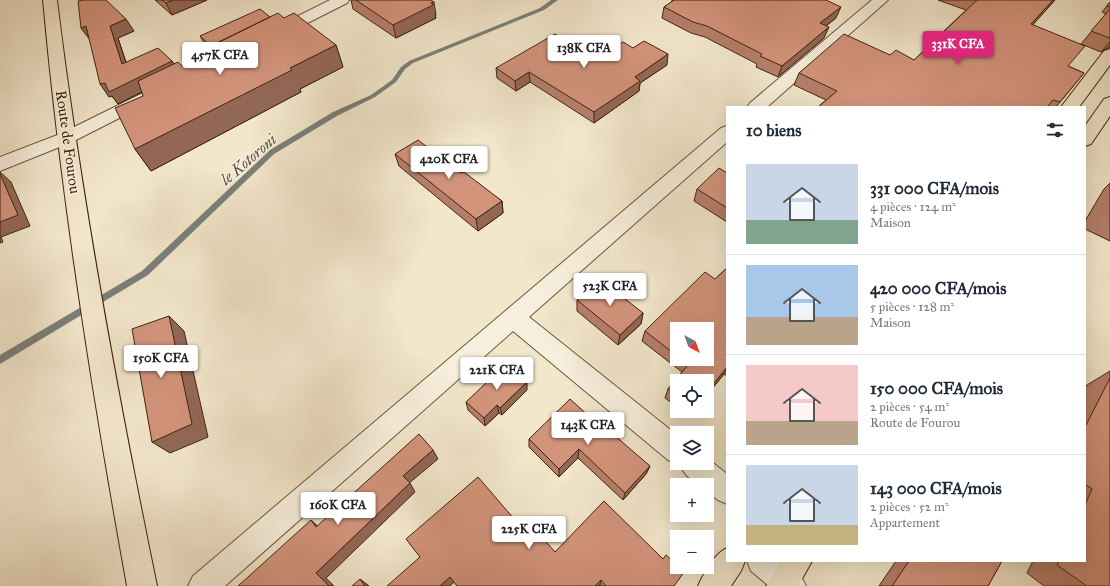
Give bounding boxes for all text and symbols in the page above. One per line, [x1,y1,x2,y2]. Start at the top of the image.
pin: 331K CFA [917,31,999,65]
pin: 138K CFA [543,35,625,69]
text: 331K CFA [931,36,985,52]
text: 138K CFA [557,40,611,56]
pin: 457K CFA [179,42,261,76]
text: 457K CFA [191,47,249,63]
street label: Route de Fourou [52,89,84,195]
icon: filters [1044,119,1066,141]
text: 10 biens [746,120,801,141]
water label: le Kotoroni [216,130,280,189]
pin: 420K CFA [408,146,490,180]
text: 420K CFA [420,151,478,167]
text: 331 000 CFA/mois [870,178,999,199]
icon: home [778,180,826,228]
text: 4 pièces · 124 m² [870,199,956,215]
text: Maison [870,215,911,231]
pin: 523K CFA [569,273,651,307]
text: 523K CFA [582,278,638,294]
text: 420 000 CFA/mois [870,278,1006,299]
icon: home [778,281,826,329]
text: 5 pièces · 128 m² [870,299,954,315]
text: Maison [870,315,911,331]
north arrow [670,322,714,366]
map controls [670,322,714,574]
pin: 150K CFA [120,345,202,379]
text: 150K CFA [133,350,189,366]
pin: 221K CFA [456,357,538,391]
text: 221K CFA [469,362,525,378]
button: locate [670,374,714,418]
text: 150 000 CFA/mois [870,378,1003,399]
icon: home [778,381,826,429]
text: 2 pièces · 54 m² [870,399,949,415]
pin: 143K CFA [547,412,629,446]
text: Route de Fourou [870,415,960,431]
text: 143K CFA [560,417,616,433]
button: layers [670,426,714,470]
button: + [670,478,714,522]
text: 143 000 CFA/mois [870,478,1002,499]
icon: home [778,481,826,529]
pin: 160K CFA [297,492,379,526]
text: 160K CFA [310,497,366,513]
text: 2 pièces · 52 m² [870,499,949,515]
text: Appartement [870,515,940,531]
pin: 225K CFA [488,516,570,550]
text: 225K CFA [501,521,557,537]
button: − [670,530,714,574]

